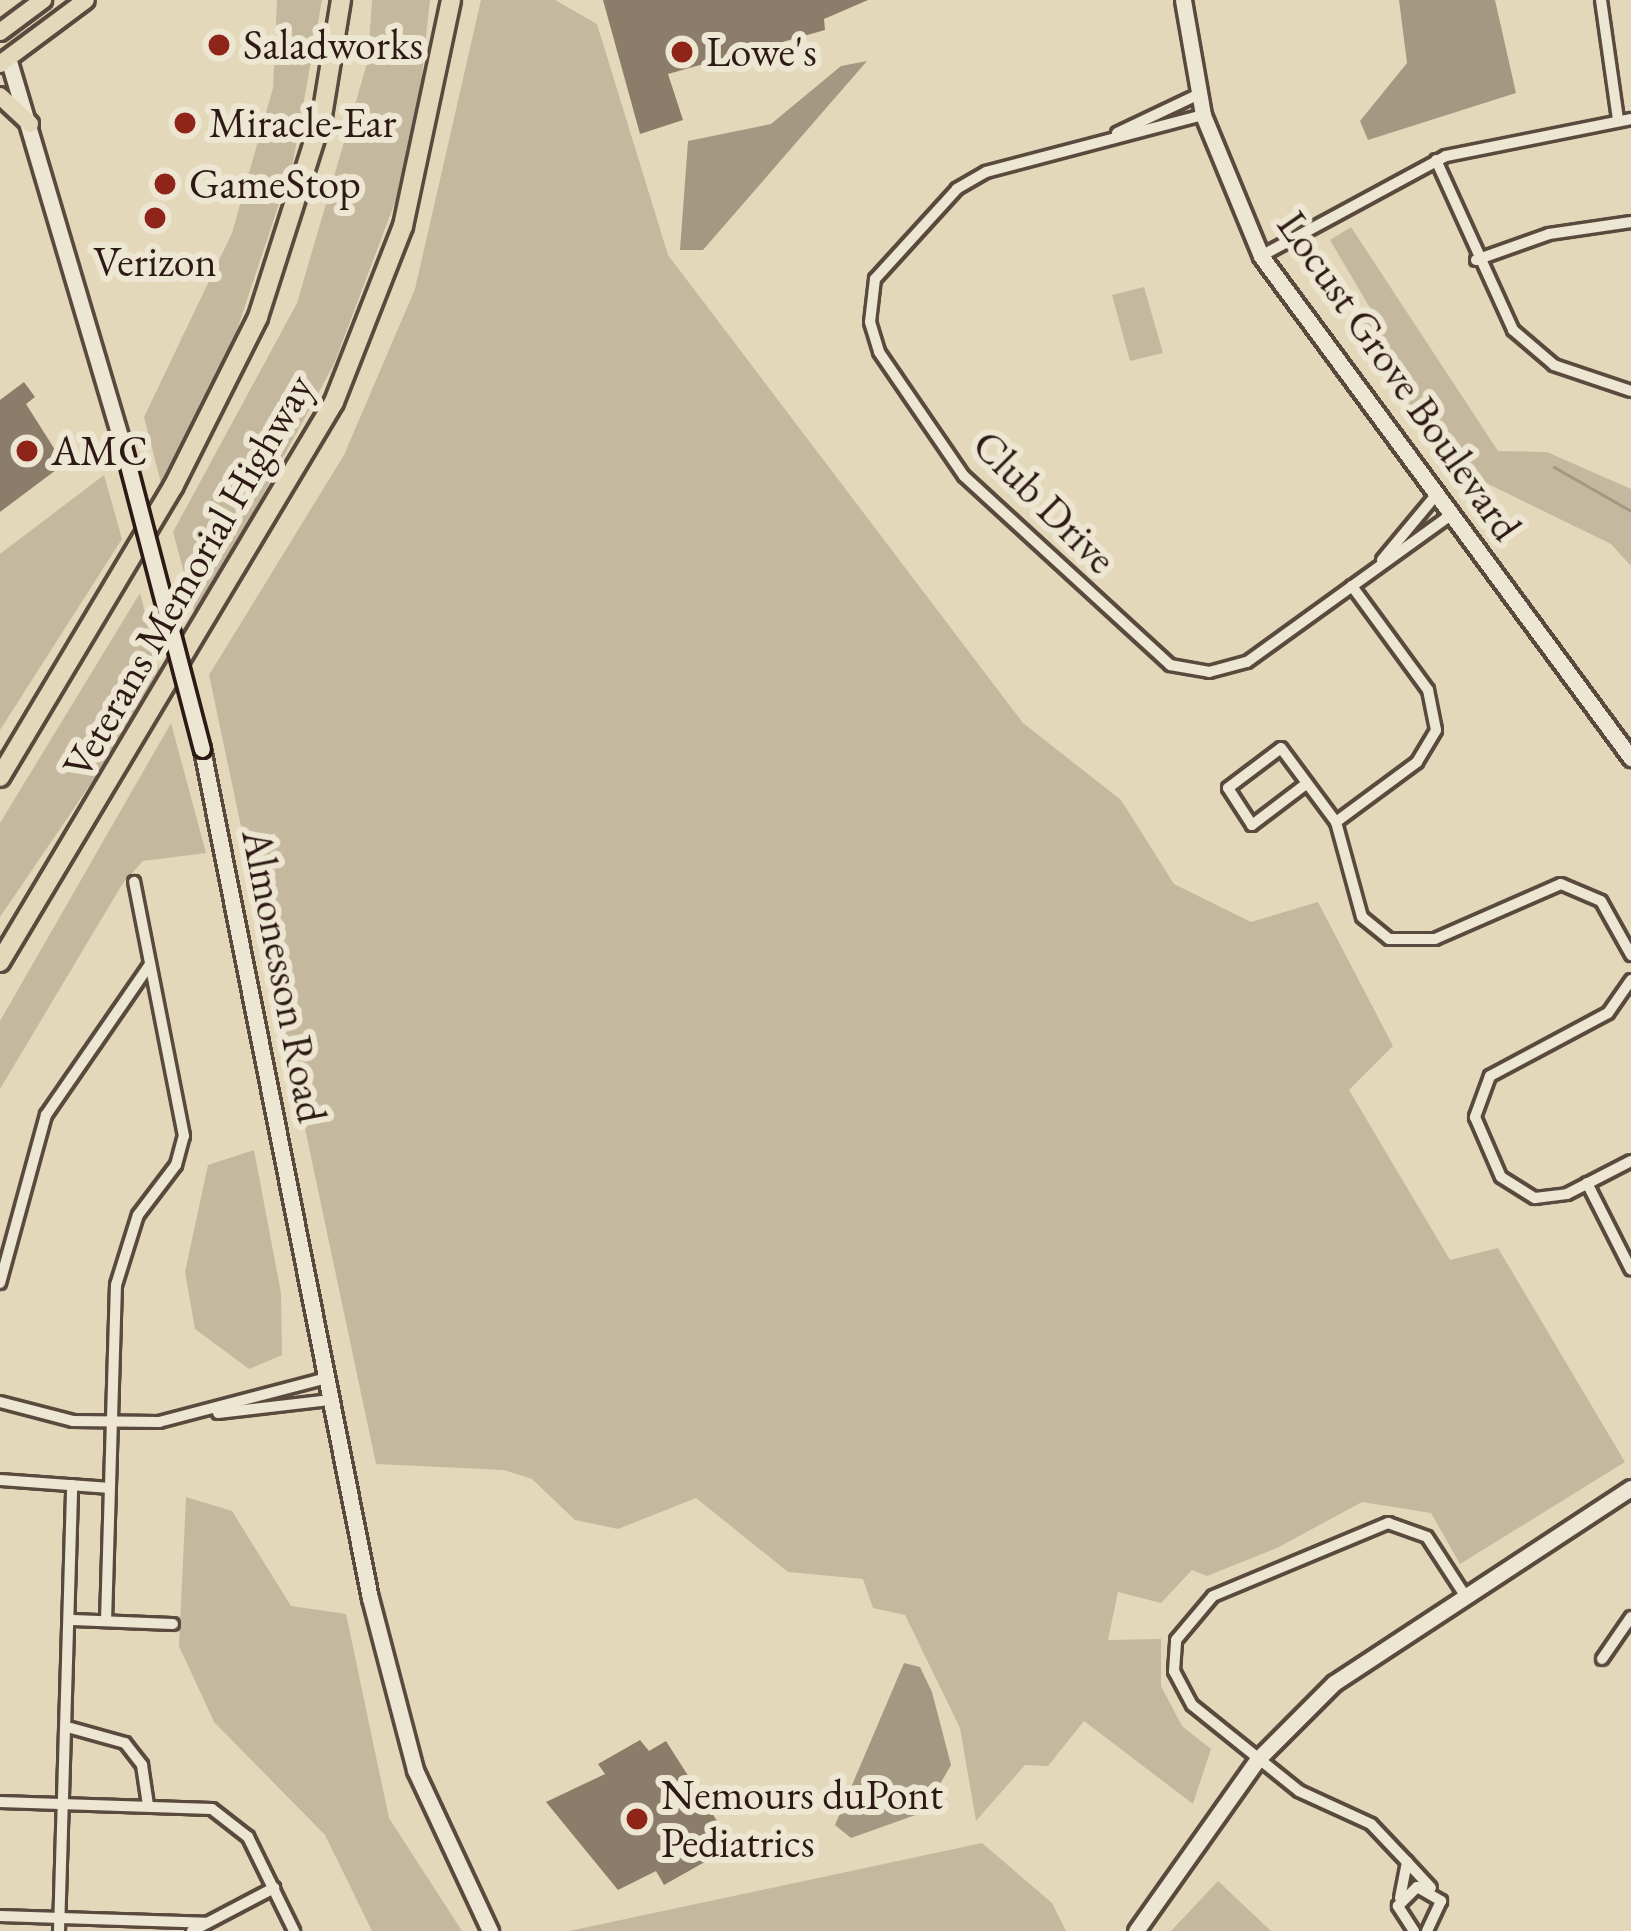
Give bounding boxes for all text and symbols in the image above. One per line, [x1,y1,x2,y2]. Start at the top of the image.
place label: Saladworks [243,20,423,70]
place label: Lowe's [706,27,817,77]
marker: Saladworks [206,32,232,58]
marker: Lowe's [669,39,695,65]
place label: Miracle-Ear [209,98,396,148]
marker: Miracle-Ear [172,110,198,136]
place label: GameStop [189,159,361,209]
marker: GameStop [152,171,178,197]
street label: Locust Grove Boulevard [1266,202,1532,550]
marker: Verizon [142,205,168,231]
place label: Verizon [93,237,217,287]
street label: Veterans Memorial Highway [52,365,324,787]
street label: Club Drive [962,420,1126,584]
place label: AMC [51,426,148,476]
marker: AMC [14,438,40,464]
street label: Almonesson Road [231,825,337,1127]
place label: Nemours duPont Pediatrics [661,1770,943,1868]
marker: Nemours duPont Pediatrics [624,1806,650,1832]

